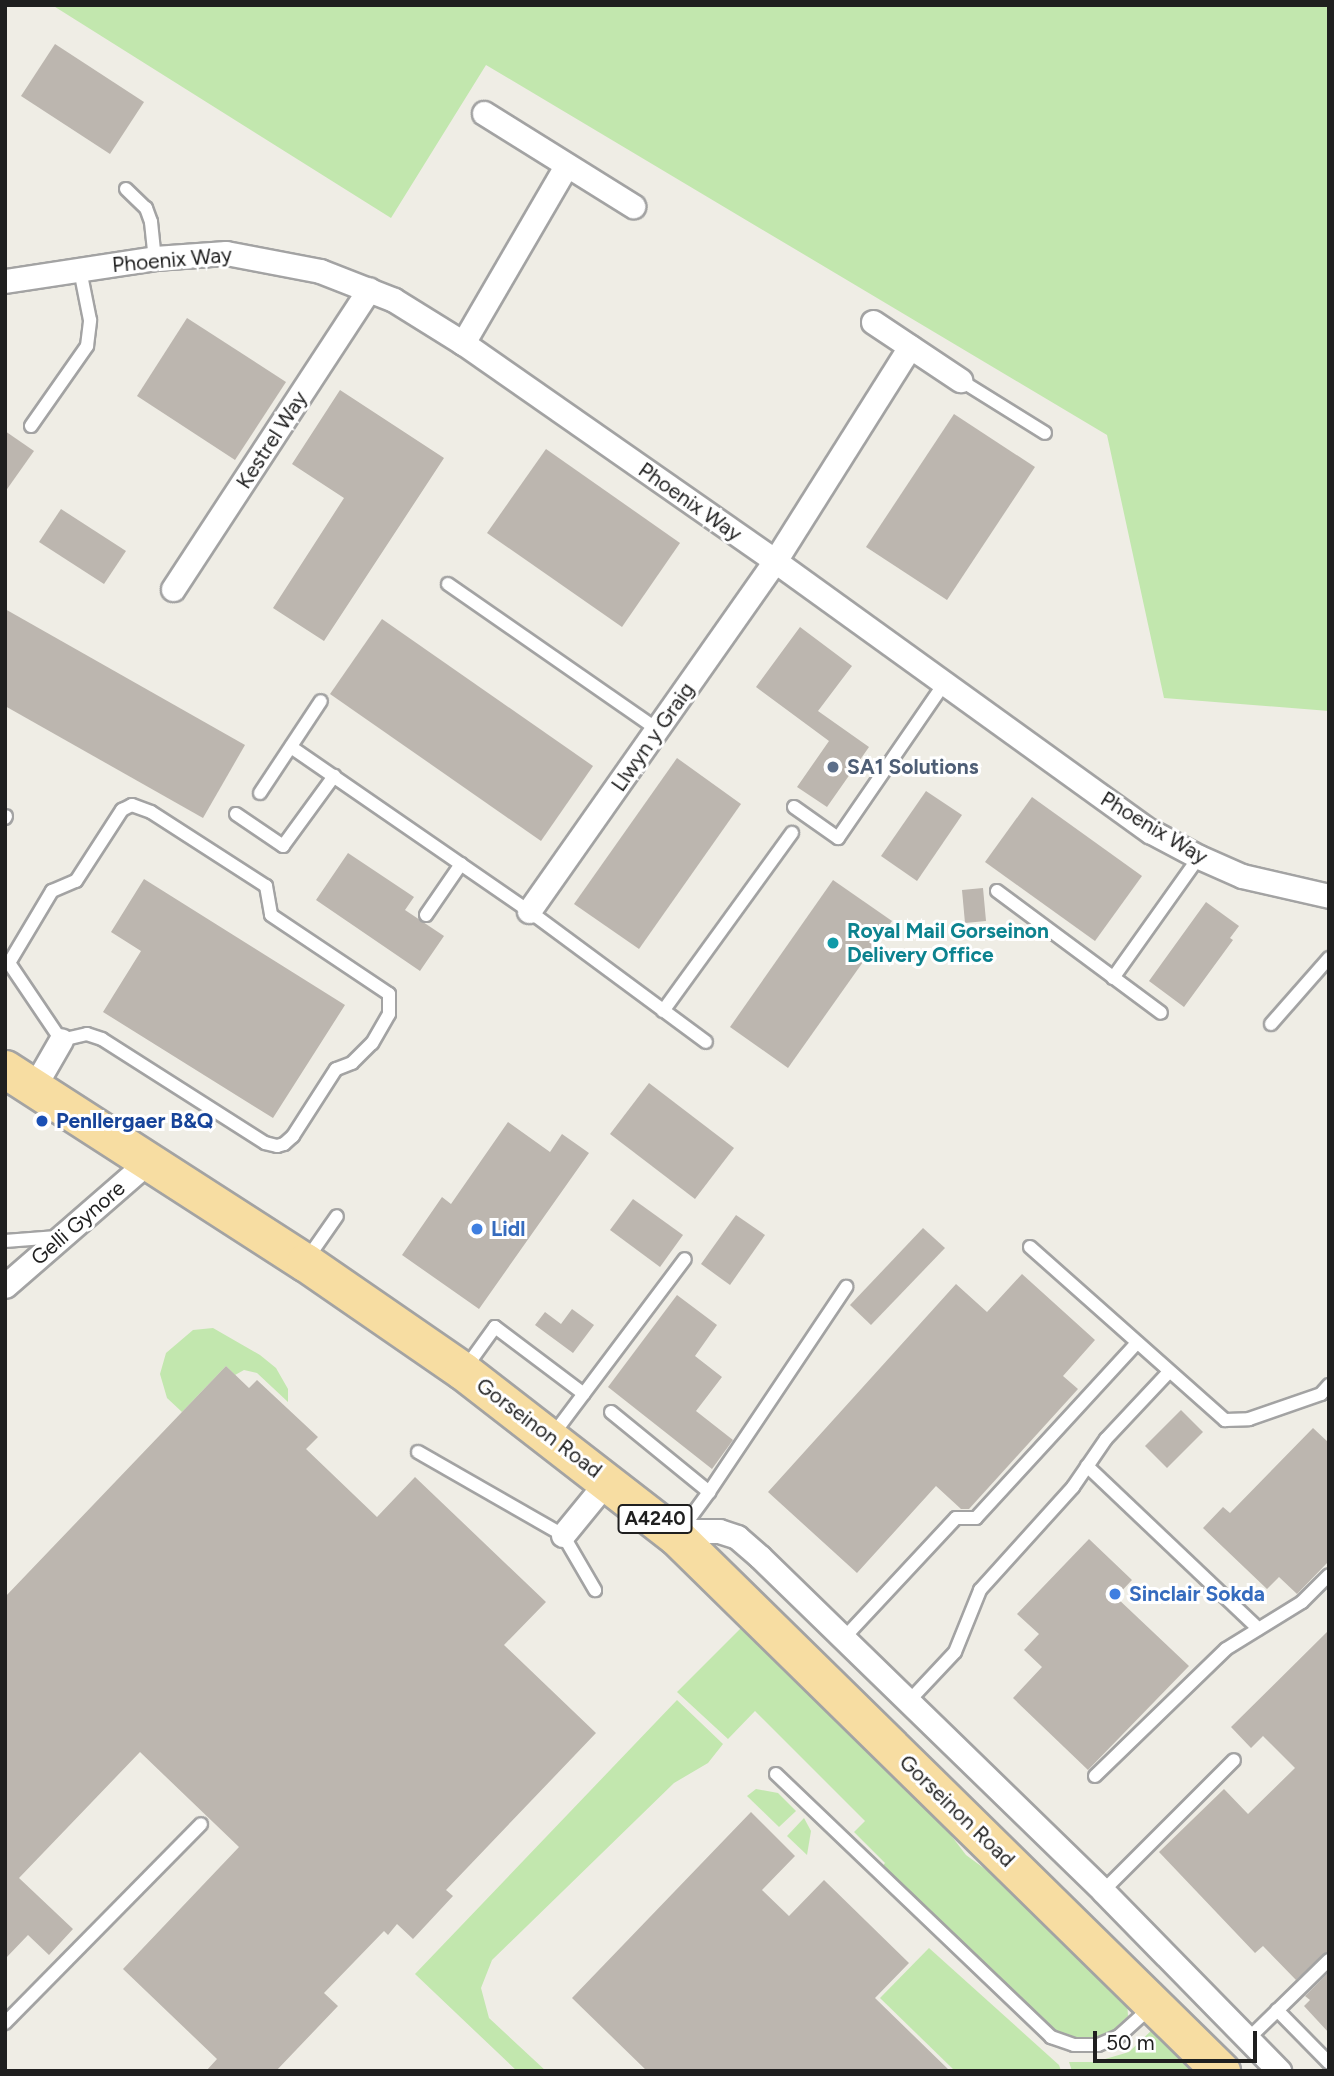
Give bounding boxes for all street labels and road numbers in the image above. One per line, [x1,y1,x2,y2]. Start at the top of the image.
street label: Phoenix Way [111,242,233,278]
street label: Kestrel Way [231,387,313,493]
street label: Phoenix Way [634,457,746,547]
street label: Llwyn y Graig [606,678,700,796]
street label: Phoenix Way [1096,786,1212,870]
street label: Gelli Gynore [26,1175,130,1271]
street label: Gorseinon Road [471,1373,607,1483]
road number: A4240 [616,1504,694,1534]
street label: Gorseinon Road [894,1750,1020,1872]

